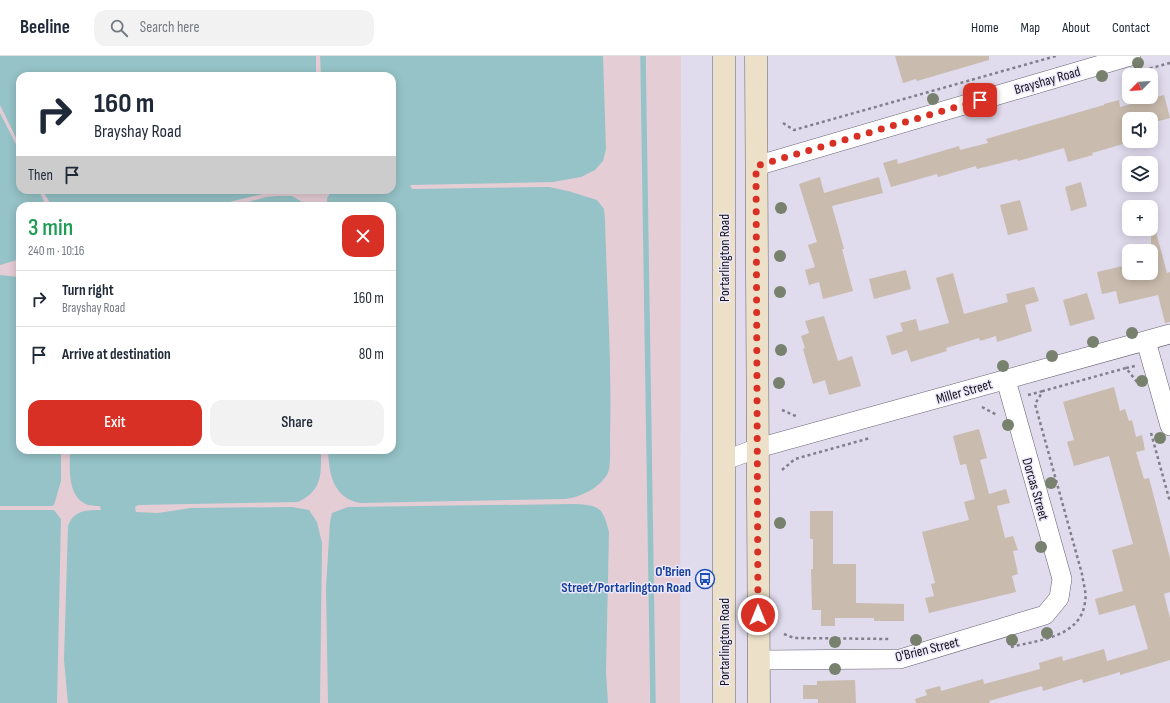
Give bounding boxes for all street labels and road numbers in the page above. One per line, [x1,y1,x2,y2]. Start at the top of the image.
street label: Brayshay Road [1012,63,1082,98]
street label: Portarlington Road [716,214,733,302]
street label: Miller Street [934,375,994,408]
street label: Dorcas Street [1019,456,1053,522]
street label: Portarlington Road [716,598,733,686]
street label: O'Brien Street [893,633,961,666]

